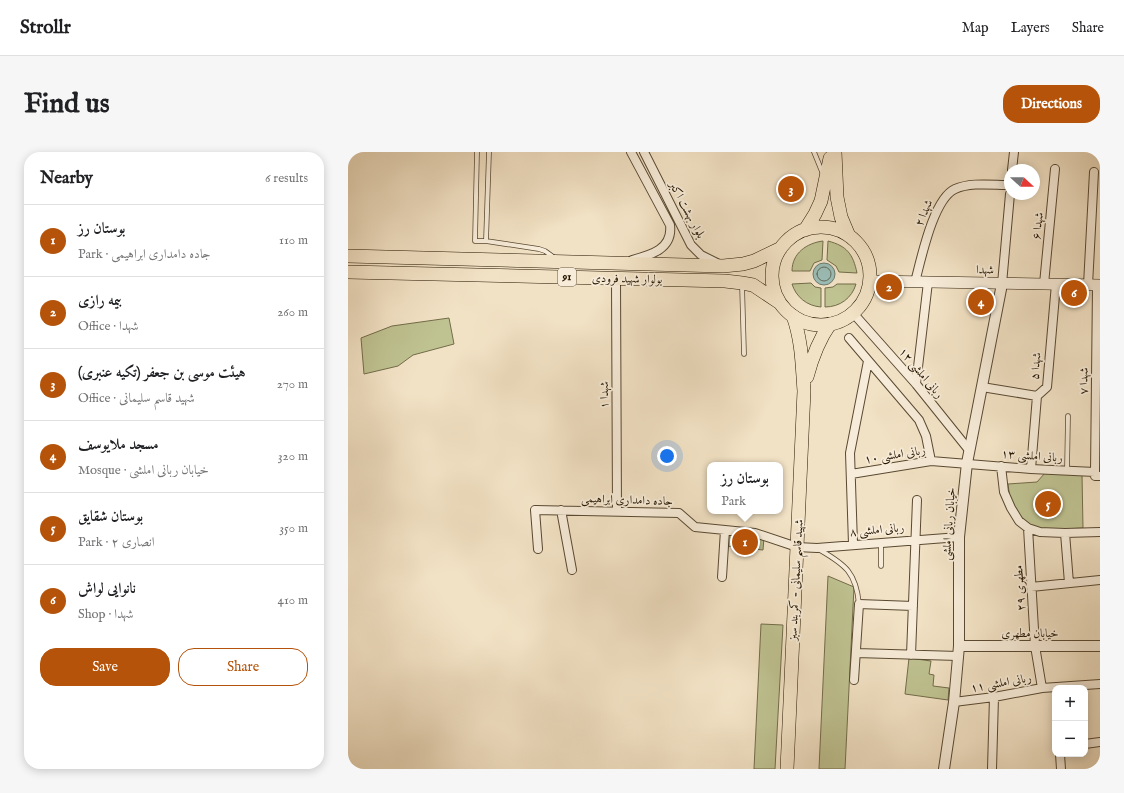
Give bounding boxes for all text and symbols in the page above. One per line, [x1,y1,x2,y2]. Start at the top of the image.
text: Strollr [20,16,71,40]
text: Map [962,19,989,37]
text: Layers [1011,19,1050,37]
text: Share [1072,19,1104,37]
button: Directions [1003,85,1100,123]
text: Find us [24,87,110,122]
north arrow [1004,164,1040,200]
text: Nearby [40,168,93,189]
text: 6 results [265,170,308,187]
pin: 3 [778,174,804,204]
street label: بلوار بهشت اکبر [665,177,708,241]
street label: شهدا ۲ [912,197,936,229]
street label: شهدا ۶ [1029,212,1047,240]
text: بوستان رز [78,219,125,238]
text: 1 [51,232,55,249]
text: 110 m [279,232,308,249]
text: Park · جاده دامداری ابراهیمی [78,246,211,263]
street label: شهدا [976,262,994,278]
road number: 91 [558,268,576,286]
street label: بولوار شهید فرودی [592,271,662,287]
pin: 2 [876,272,902,302]
pin: 6 [1061,278,1087,308]
pin: 4 [968,287,994,317]
text: بیمه رازی [78,291,121,310]
text: 2 [50,304,56,321]
text: 260 m [277,304,308,321]
text: Office · شهدا [78,318,138,335]
street label: ربانی املشی ۱۲ [895,344,947,402]
street label: شهدا ۵ [1027,352,1045,380]
text: هيئت موسی بن جعفر (تکیه عنبری) [78,363,245,382]
street label: شهدا ۷ [1076,367,1092,395]
text: 3 [51,376,55,393]
text: 270 m [277,376,308,393]
street label: شهدا ۱ [597,381,612,409]
text: Office · شهید قاسم سلیمانی [78,390,195,407]
text: مسجد ملایوسف [78,435,159,454]
street label: ربانی املشی ۱۰ [863,443,927,468]
your location [657,446,677,466]
street label: ربانی املشی ۱۳ [1001,446,1064,467]
text: 4 [50,448,56,465]
text: 320 m [278,448,308,465]
text: Mosque · خیابان ربانی املشی [78,462,209,479]
popup [707,462,783,514]
text: بوستان رز [721,469,769,488]
street label: خیابان ربانی املشی [939,487,960,561]
pin: 5 [1035,489,1061,519]
street label: جاده دامداری ابراهیمی [581,491,673,510]
text: Park [721,493,746,510]
text: بوستان شقایق [78,507,143,526]
street label: شهید قاسم سلیمانی - کمربند سبز [785,519,811,643]
text: 5 [51,520,55,537]
text: 350 m [279,520,308,537]
street label: ربانی املشی ۸ [849,520,905,541]
pin: 1 [732,527,758,557]
text: Park · انصاری ۲ [78,534,155,551]
street label: مطهری ۲۹ [1011,565,1029,611]
text: نانوایی لواش [78,579,136,598]
text: 6 [50,592,56,609]
text: 410 m [278,592,308,609]
text: Shop · شهدا [78,606,134,623]
street label: خیابان مطهری [1001,626,1059,641]
button: Save [40,648,170,686]
button: Share [178,648,308,686]
street label: ربانی املشی ۱۱ [969,670,1033,697]
map controls [1052,685,1088,757]
button: + [1052,685,1088,721]
button: − [1052,721,1088,757]

